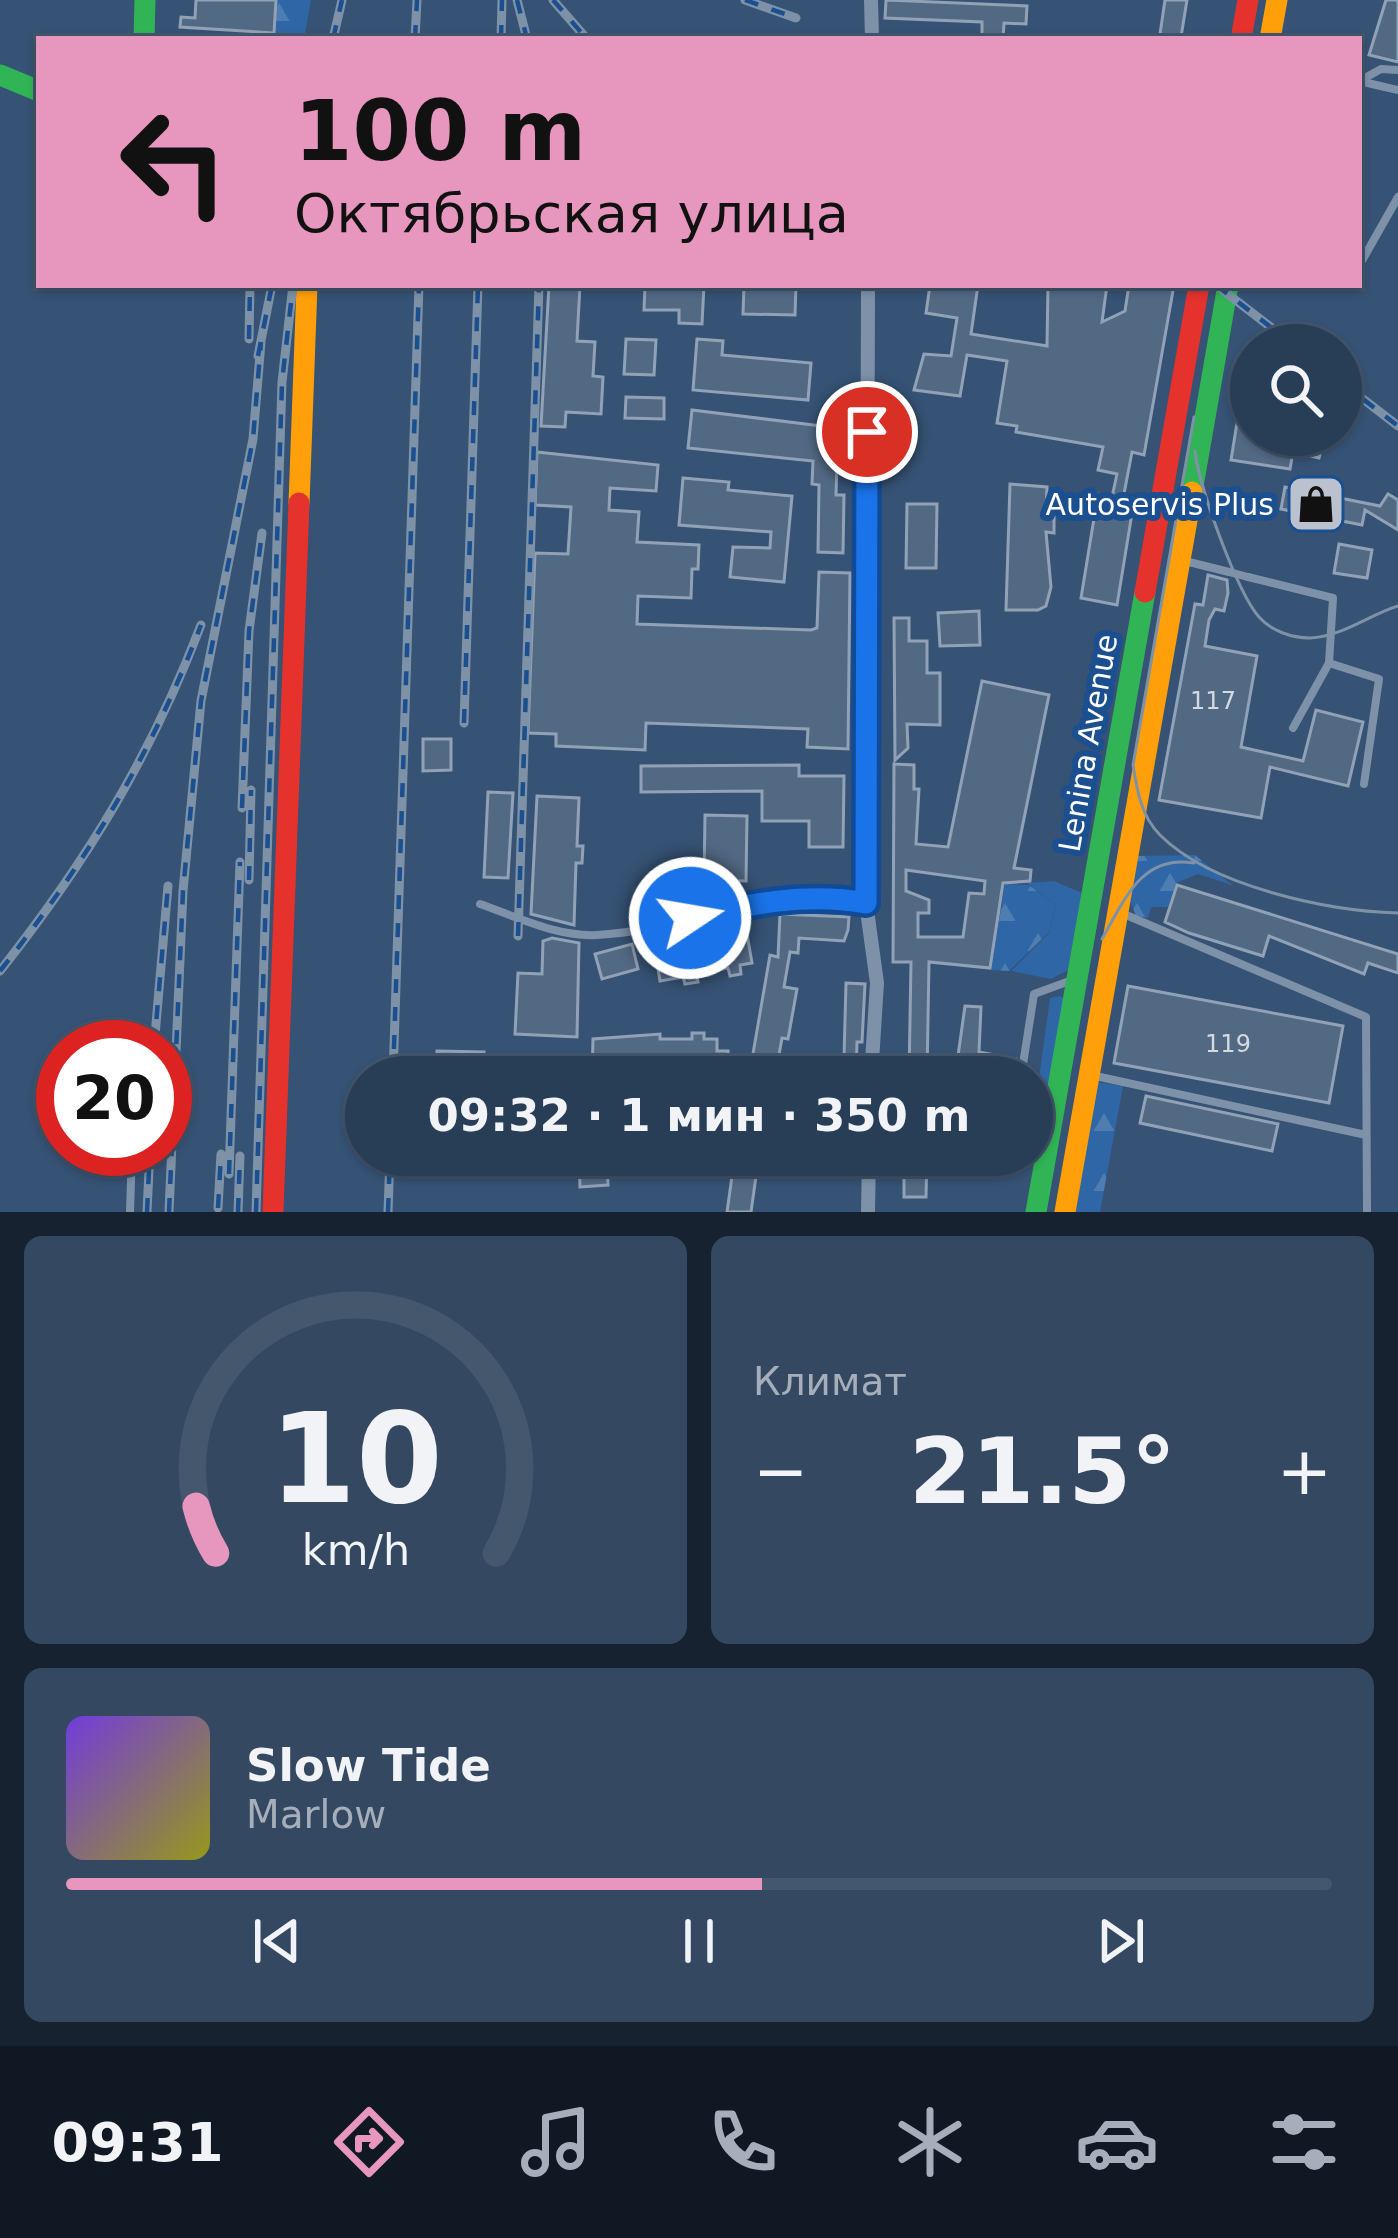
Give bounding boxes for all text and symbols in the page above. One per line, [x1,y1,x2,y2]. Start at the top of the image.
text: 100 m [294,82,586,180]
icon: left [96,84,252,240]
text: Октябрьская улица [294,182,849,245]
map controls [1230,324,1362,456]
button: search [1230,324,1362,456]
pin [816,381,918,483]
icon: arrive [834,399,900,465]
shop icon: Autoservis Plus [1285,473,1347,535]
place label: Autoservis Plus [1046,487,1274,522]
street label: Lenina Avenue [1052,631,1124,855]
house number: 117 [1190,687,1236,715]
position arrow [627,855,753,981]
speed limit sign: 20 [36,1020,192,1176]
house number: 119 [1205,1030,1251,1058]
text: 09:32 · 1 мин · 350 m [428,1089,970,1142]
text: Климат [753,1359,907,1404]
text: 10 [269,1386,442,1531]
text: 21.5° [909,1419,1176,1524]
text: − [753,1433,808,1510]
text: + [1277,1433,1332,1510]
text: km/h [301,1525,410,1575]
text: Slow Tide [246,1739,491,1792]
text: Marlow [246,1792,386,1837]
icon: previous [244,1908,310,1974]
icon: pause [666,1908,732,1974]
icon: next [1088,1908,1154,1974]
icon: directions [327,2100,411,2184]
icon: music [514,2100,598,2184]
icon: phone [701,2100,785,2184]
icon: climate [888,2100,972,2184]
icon: car [1075,2100,1159,2184]
icon: filters [1262,2100,1346,2184]
text: 09:31 [52,2111,223,2174]

